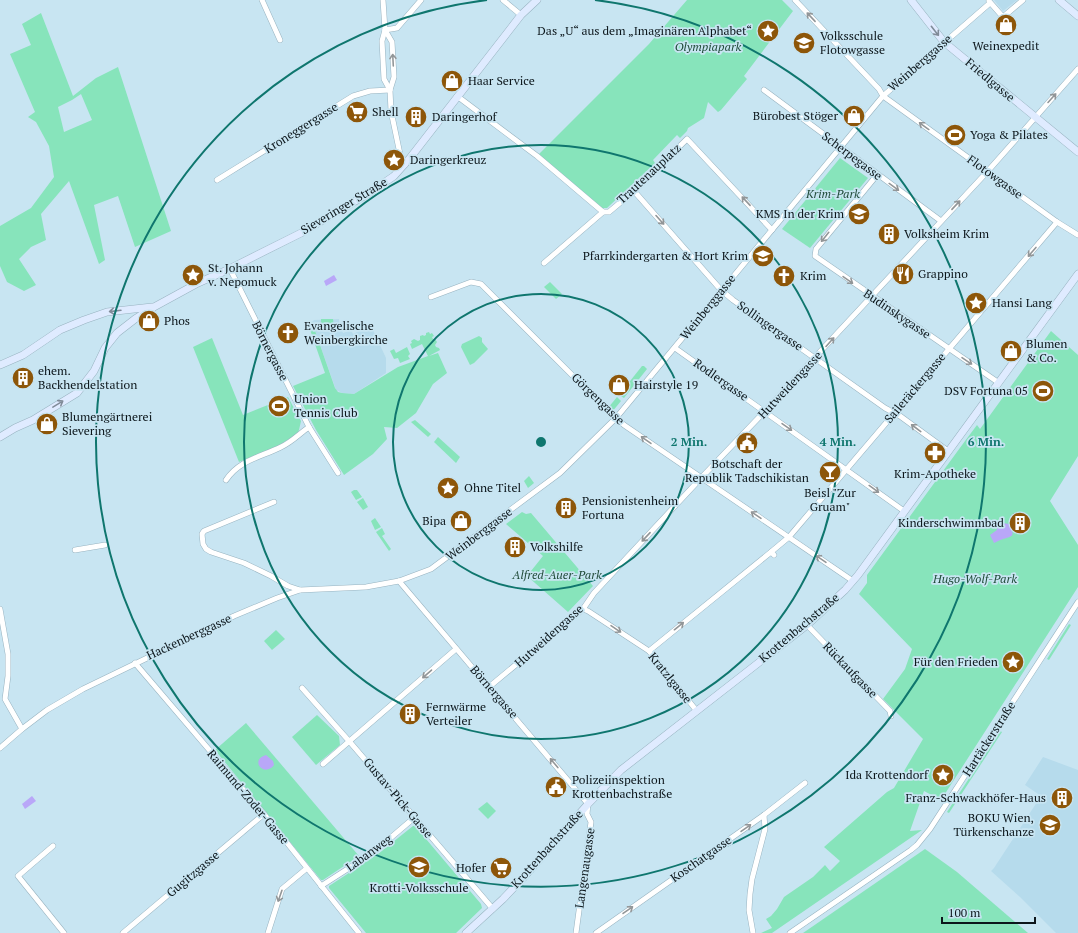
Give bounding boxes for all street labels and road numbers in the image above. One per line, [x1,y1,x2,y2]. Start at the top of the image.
street label: Weinberggasse [885,31,955,94]
street label: Friedlgasse [963,55,1018,105]
street label: Kroneggergasse [261,99,340,156]
street label: Scherpegasse [819,128,885,183]
street label: Trautenauplatz [614,140,684,207]
street label: Flotowgasse [965,151,1026,202]
street label: Sieveringer Straße [298,174,390,237]
street label: Weinberggasse [677,271,738,342]
street label: Budinskygasse [861,286,934,342]
street label: Sollingergasse [735,297,806,354]
street label: Börnergasse [249,318,292,383]
street label: Hutweidengasse [754,348,825,422]
street label: Saileräckergasse [881,349,948,426]
street label: Rodlergasse [691,355,752,404]
street label: Görgengasse [569,370,628,428]
street label: Weinberggasse [442,504,515,564]
street label: Krottenbachstraße [755,590,842,666]
street label: Hutweidengasse [511,601,586,670]
street label: Hackenberggasse [144,610,234,663]
street label: Rückaufgasse [820,639,881,701]
street label: Kratzlgasse [645,649,695,706]
street label: Börnergasse [467,662,521,721]
street label: Hartäckerstraße [959,698,1018,779]
street label: Raimund-Zoder-Gasse [204,746,292,847]
street label: Gustav-Pick-Gasse [361,755,436,841]
street label: Krottenbachstraße [508,806,586,891]
street label: Langenaugasse [571,827,598,909]
street label: Labanweg [343,830,395,874]
street label: Koschatgasse [667,832,734,885]
street label: Gugitzgasse [163,847,222,900]

